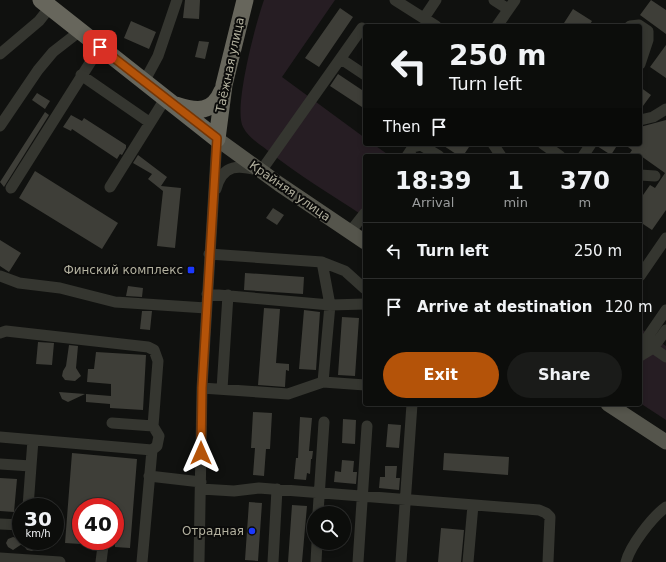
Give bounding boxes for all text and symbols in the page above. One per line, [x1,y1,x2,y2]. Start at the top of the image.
street label: Таёжная улица [213,16,247,115]
pin [83,30,117,64]
icon: arrive [89,36,111,58]
text: 250 m [449,39,546,72]
icon: left [383,40,435,92]
text: Turn left [449,73,522,94]
icon: arrive [428,116,450,138]
text: Then [383,118,420,136]
street label: Крайняя улица [247,158,333,224]
text: 18:39 [395,167,471,195]
text: 1 [507,167,524,195]
text: 370 [560,167,610,195]
text: Arrival [412,195,454,210]
text: min [503,195,528,210]
text: m [579,195,591,210]
icon: left [383,240,405,262]
text: Turn left [417,242,489,260]
text: 250 m [574,242,622,260]
place label: Финский комплекс [63,263,183,277]
marker: Финский комплекс [186,265,196,275]
icon: arrive [383,296,405,318]
text: Arrive at destination [417,298,592,316]
text: 120 m [604,298,653,316]
button: Exit [383,352,499,398]
button: Share [507,352,622,398]
position arrow [180,432,222,474]
speed limit sign: 40 [72,498,124,550]
map controls [307,506,351,550]
button: search [307,506,351,550]
text: 30 [24,507,52,531]
place label: Отрадная [182,524,244,538]
marker: Отрадная [247,526,257,536]
text: km/h [25,528,51,539]

